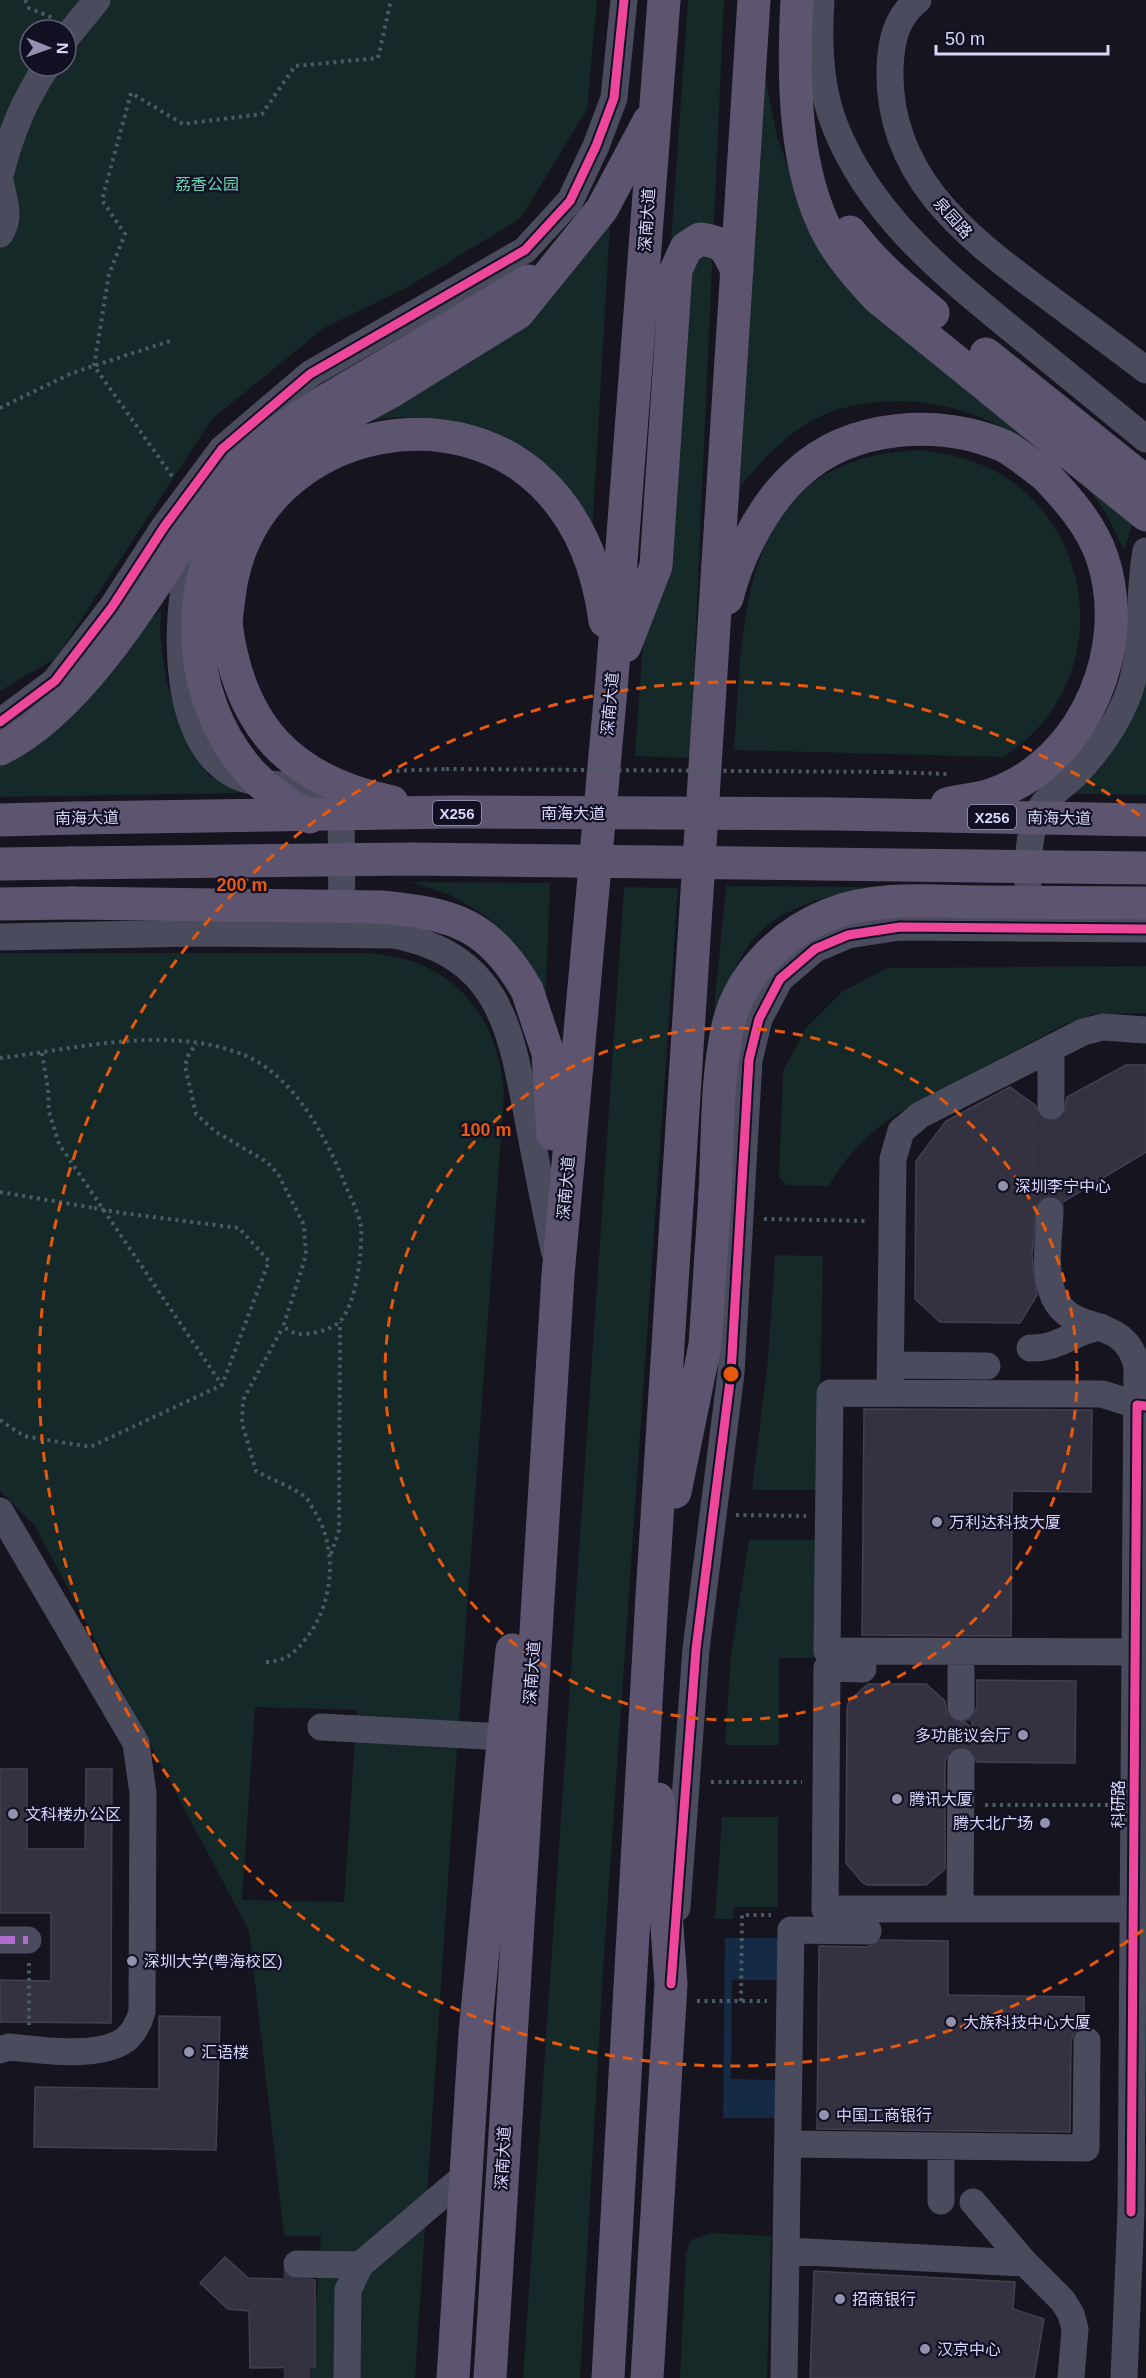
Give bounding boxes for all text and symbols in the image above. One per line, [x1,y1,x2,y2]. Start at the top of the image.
north arrow [18,18,78,78]
scale bar [936,18,1108,56]
text: 50 m [945,29,985,49]
text: N [54,42,71,54]
park label: 荔香公园 [175,176,239,193]
street label: 深南大道 [636,187,658,253]
street label: 泉园路 [931,194,975,242]
street label: 深南大道 [599,671,621,737]
road number: X256 [433,801,481,825]
street label: 南海大道 [541,805,605,822]
road number: X256 [968,805,1016,829]
street label: 南海大道 [55,809,119,827]
street label: 南海大道 [1027,809,1091,827]
text: 200 m [216,875,268,895]
text: 100 m [460,1120,512,1140]
street label: 深南大道 [555,1155,577,1221]
place label: 深圳李宁中心 [1015,1178,1111,1195]
marker: 深圳李宁中心 [996,1179,1010,1193]
centre of rings [721,1364,741,1384]
place label: 万利达科技大厦 [949,1514,1061,1531]
marker: 万利达科技大厦 [930,1515,944,1529]
street label: 深南大道 [521,1640,543,1706]
place label: 多功能议会厅 [915,1727,1011,1744]
marker: 多功能议会厅 [1016,1728,1030,1742]
street label: 科研路 [1110,1780,1127,1828]
place label: 腾讯大厦 [909,1791,973,1808]
marker: 腾讯大厦 [890,1792,904,1806]
place label: 文科楼办公区 [25,1806,121,1823]
marker: 文科楼办公区 [6,1807,20,1821]
place label: 腾大北广场 [953,1815,1033,1832]
marker: 腾大北广场 [1038,1816,1052,1830]
place label: 深圳大学(粤海校区) [144,1953,283,1970]
marker: 深圳大学(粤海校区) [125,1954,139,1968]
place label: 大族科技中心大厦 [963,2014,1091,2031]
marker: 大族科技中心大厦 [944,2015,958,2029]
place label: 汇语楼 [201,2044,249,2061]
marker: 汇语楼 [182,2045,196,2059]
place label: 中国工商银行 [836,2107,932,2124]
marker: 中国工商银行 [817,2108,831,2122]
street label: 深南大道 [493,2126,513,2190]
place label: 招商银行 [852,2291,916,2308]
marker: 招商银行 [833,2292,847,2306]
place label: 汉京中心 [937,2341,1001,2358]
marker: 汉京中心 [918,2342,932,2356]

